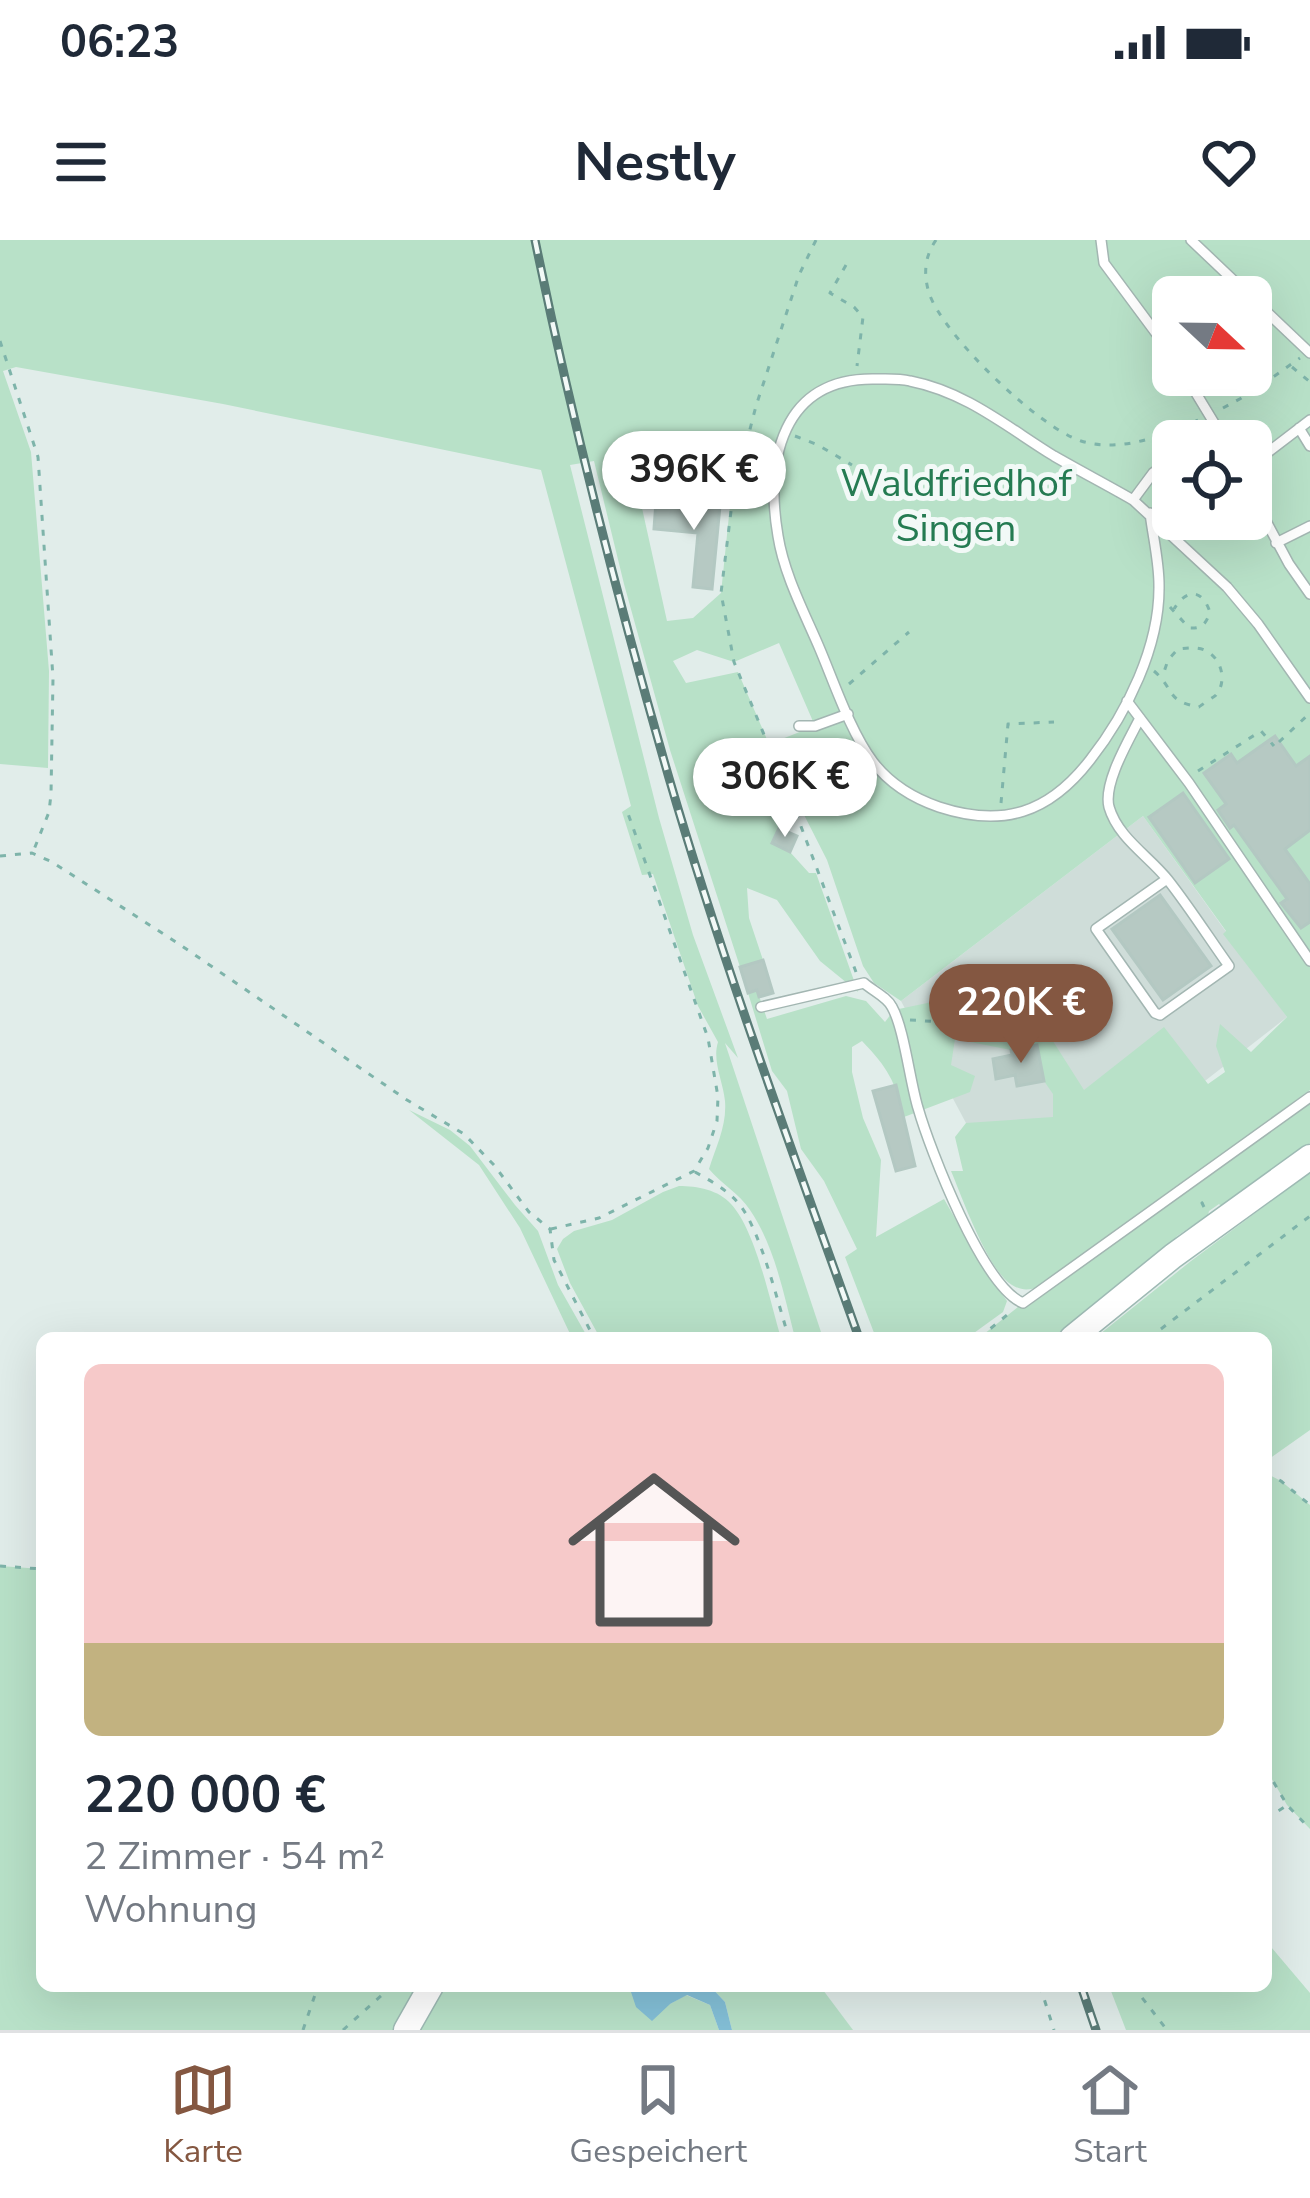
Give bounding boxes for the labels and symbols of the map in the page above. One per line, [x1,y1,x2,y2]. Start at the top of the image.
north arrow [1152,276,1272,396]
pin: 396K € [596,431,792,533]
park label: Waldfriedhof Singen [840,457,1073,555]
pin: 306K € [687,738,883,840]
pin: 220K € [923,964,1119,1066]

